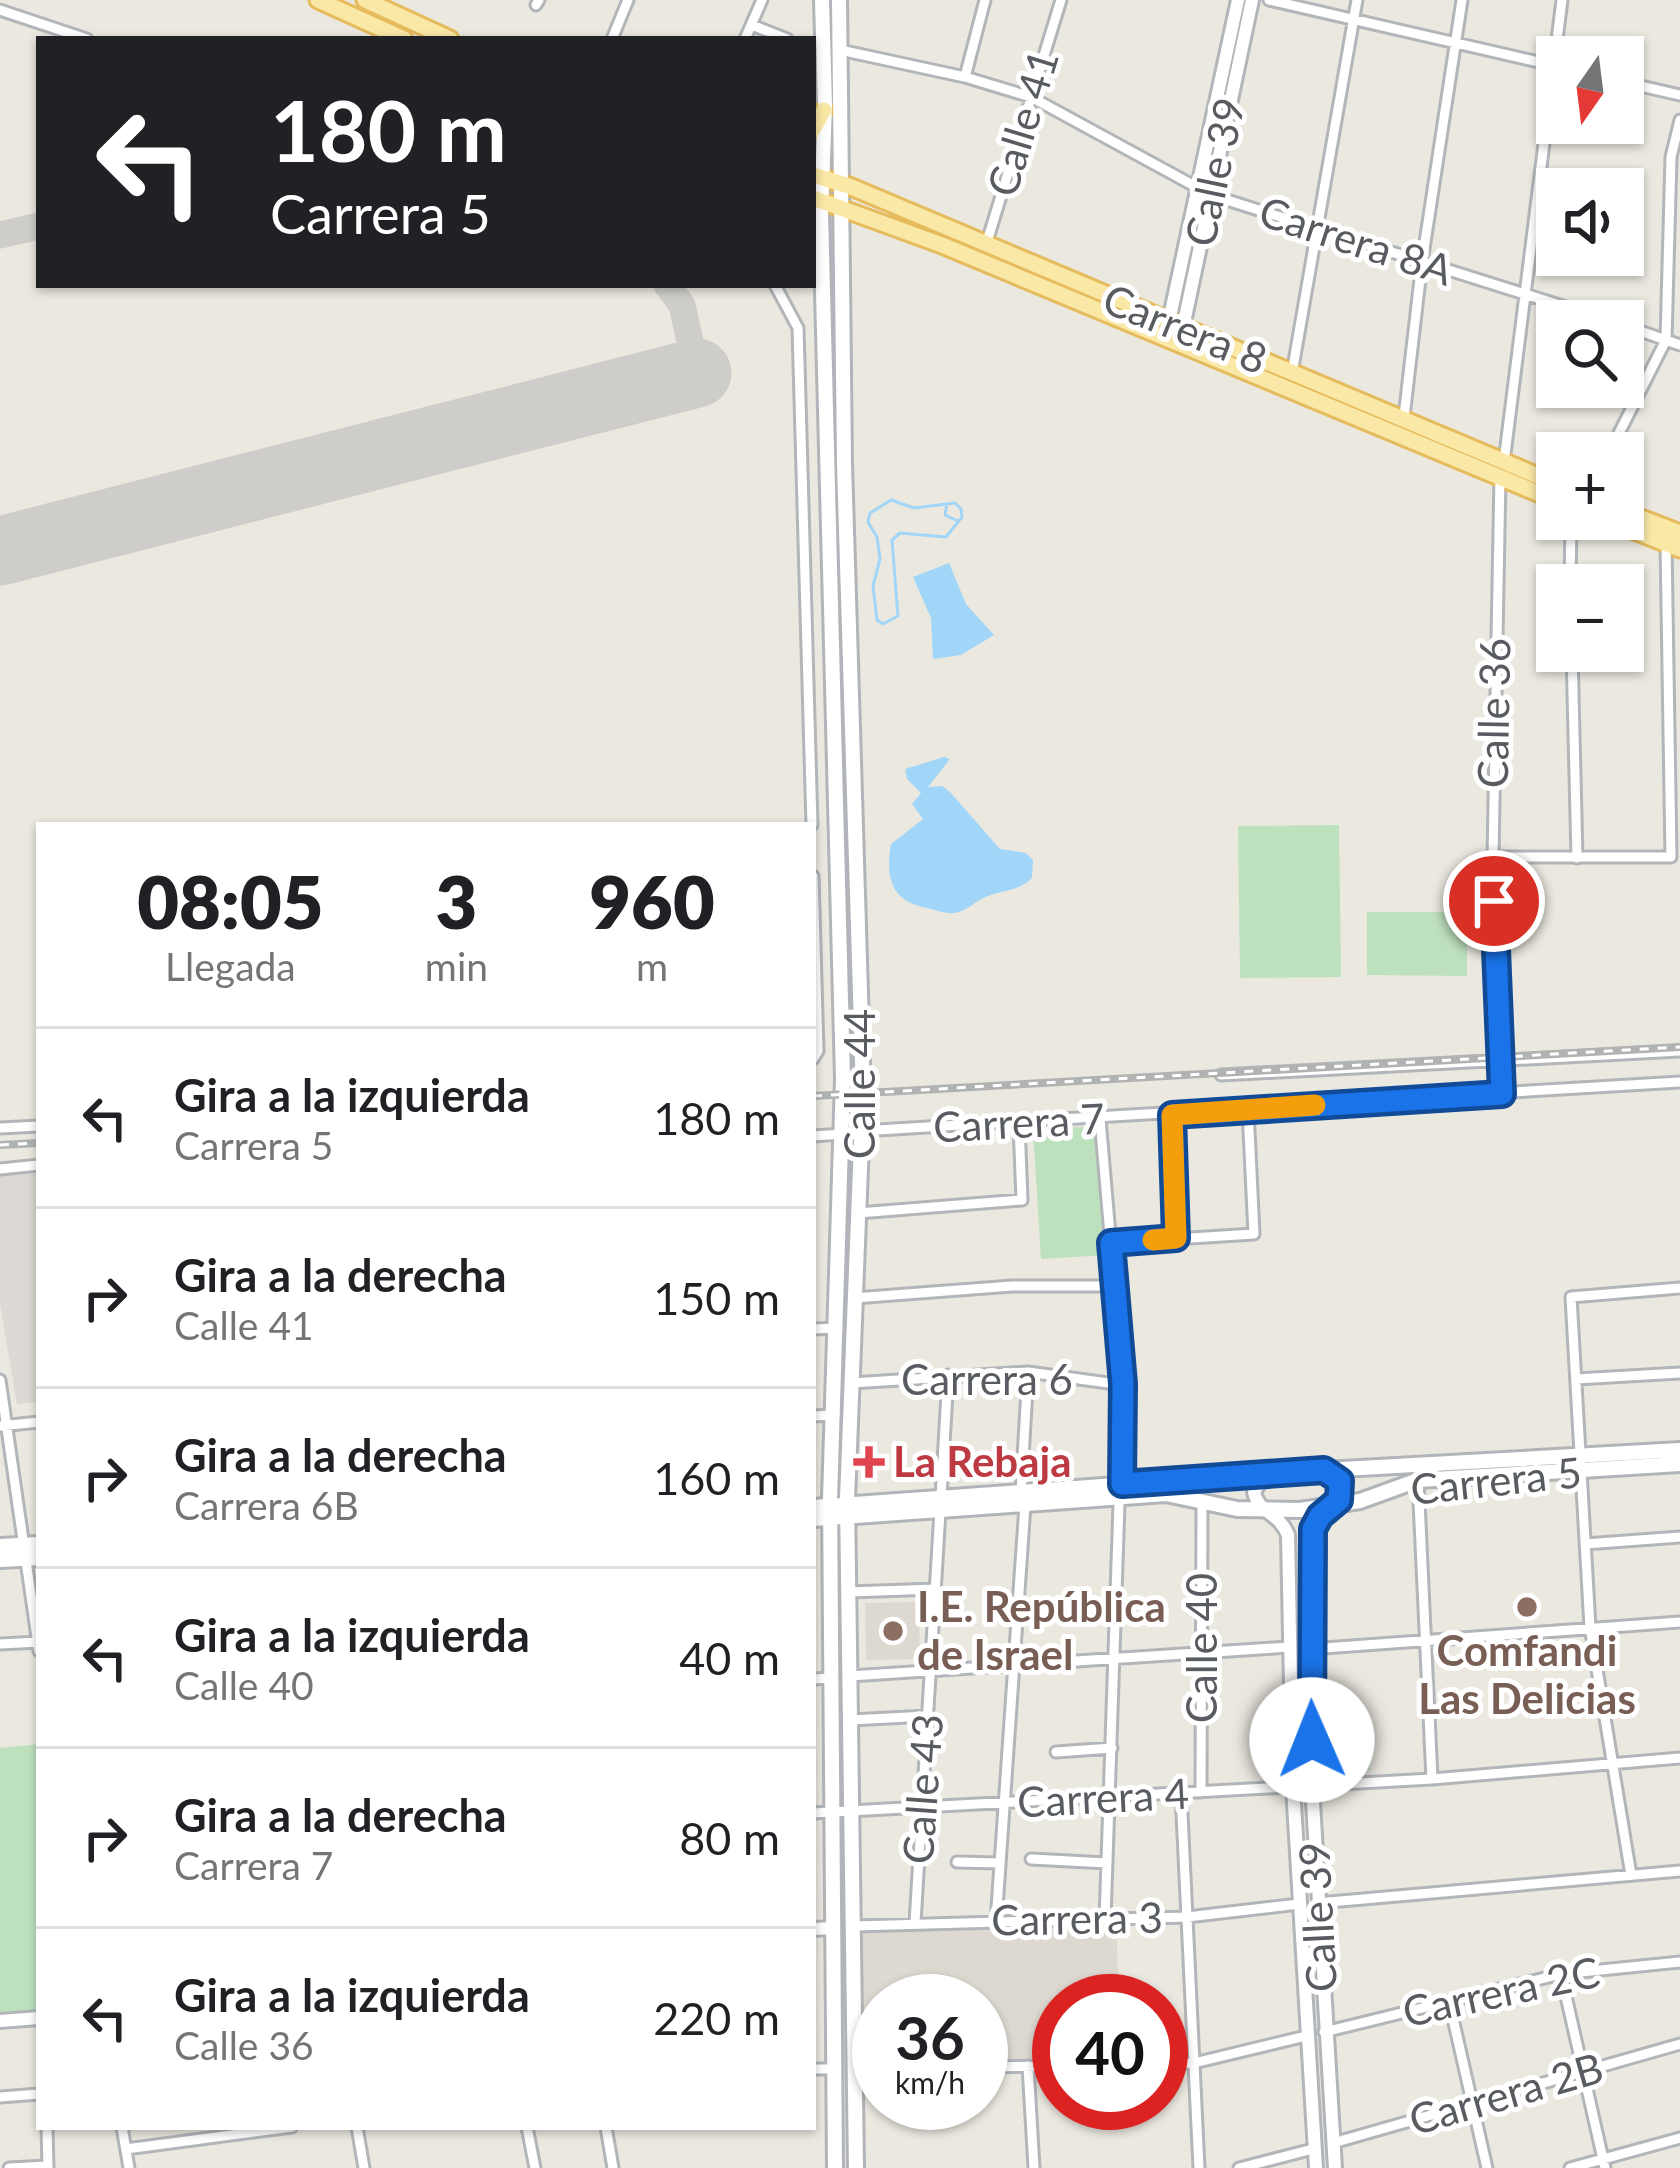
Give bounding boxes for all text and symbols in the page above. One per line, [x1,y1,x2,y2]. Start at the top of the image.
north arrow [1536,36,1644,144]
map controls [1536,36,1644,672]
street label: Calle 41 [976,43,1068,202]
text: 180 m [270,79,507,180]
icon: left [72,84,228,240]
street label: Calle 39 [1174,93,1254,251]
button: sound [1536,168,1644,276]
text: Carrera 5 [270,181,491,246]
street label: Carrera 8A [1253,185,1460,295]
street label: Carrera 8 [1096,273,1274,383]
button: search [1536,300,1644,408]
button: + [1536,432,1644,540]
button: − [1536,564,1644,672]
street label: Calle 36 [1467,637,1519,789]
pin [1443,850,1545,952]
text: 08:05 [137,858,323,944]
text: 3 [436,858,477,944]
text: 960 [589,858,715,944]
icon: arrive [1461,868,1527,934]
text: Llegada [165,943,296,989]
text: min [425,943,488,989]
text: m [636,943,668,989]
street label: Calle 44 [834,1009,884,1159]
text: Gira a la izquierda [174,1068,530,1122]
icon: left [72,1085,138,1151]
text: 180 m [653,1091,780,1145]
street label: Carrera 7 [932,1093,1106,1151]
text: Carrera 5 [174,1122,334,1168]
text: Gira a la derecha [174,1248,507,1302]
icon: right [72,1265,138,1331]
text: 150 m [653,1271,780,1325]
text: Calle 41 [174,1302,314,1348]
street label: Carrera 6 [901,1354,1073,1404]
text: Gira a la derecha [174,1428,507,1482]
place label: La Rebaja [893,1436,1072,1486]
icon: right [72,1445,138,1511]
street label: Carrera 5 [1408,1446,1584,1514]
marker: La Rebaja [856,1449,882,1475]
text: 160 m [653,1451,780,1505]
text: Carrera 6B [174,1482,359,1528]
street label: Calle 40 [1176,1573,1226,1723]
place label: I.E. República de Israel [917,1581,1166,1679]
marker: Comfandi Las Delicias [1514,1594,1540,1620]
text: Gira a la izquierda [174,1608,530,1662]
marker: I.E. República de Israel [880,1618,906,1644]
icon: left [72,1625,138,1691]
place label: Comfandi Las Delicias [1418,1625,1636,1723]
text: 40 m [679,1631,780,1685]
text: Calle 40 [174,1662,314,1708]
position arrow [1249,1677,1375,1803]
street label: Calle 43 [892,1712,952,1866]
street label: Carrera 4 [1016,1768,1190,1826]
text: Gira a la derecha [174,1788,507,1842]
icon: right [72,1805,138,1871]
text: 80 m [679,1811,780,1865]
street label: Calle 39 [1288,1841,1346,1993]
text: Carrera 7 [174,1842,334,1888]
street label: Carrera 3 [991,1892,1163,1944]
street label: Carrera 2C [1398,1946,1604,2036]
text: Gira a la izquierda [174,1968,530,2022]
speed limit sign: 40 [1032,1974,1188,2130]
icon: left [72,1985,138,2051]
text: 220 m [653,1991,780,2045]
text: 36 [895,2001,965,2073]
text: Calle 36 [174,2022,314,2068]
street label: Carrera 2B [1403,2042,1608,2144]
text: km/h [895,2064,965,2100]

